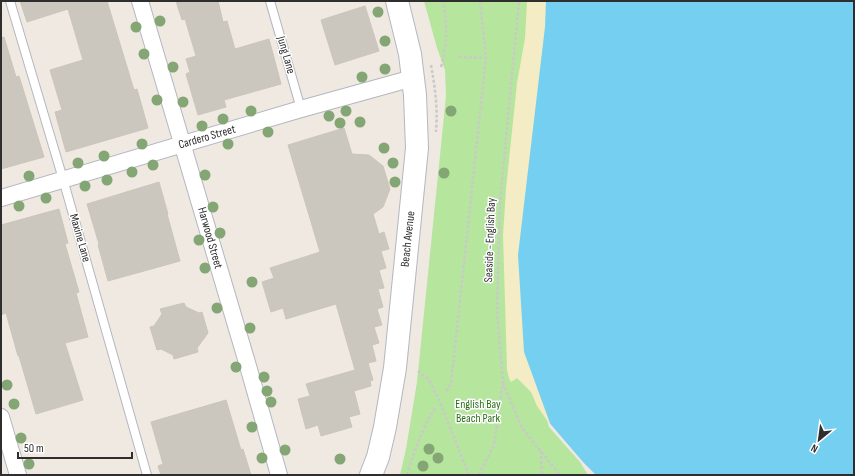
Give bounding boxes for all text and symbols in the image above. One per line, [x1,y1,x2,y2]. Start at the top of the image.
street label: Jung Lane [273,34,299,76]
street label: Cardero Street [177,122,238,152]
street label: Seaside - English Bay [481,197,499,283]
street label: Harwood Street [194,206,226,271]
street label: Beach Avenue [398,210,418,268]
street label: Maxine Lane [66,212,94,264]
park label: English Bay Beach Park [455,397,501,426]
north arrow [799,420,839,460]
scale bar [18,434,132,460]
text: 50 m [24,441,44,456]
text: N [809,441,820,455]

